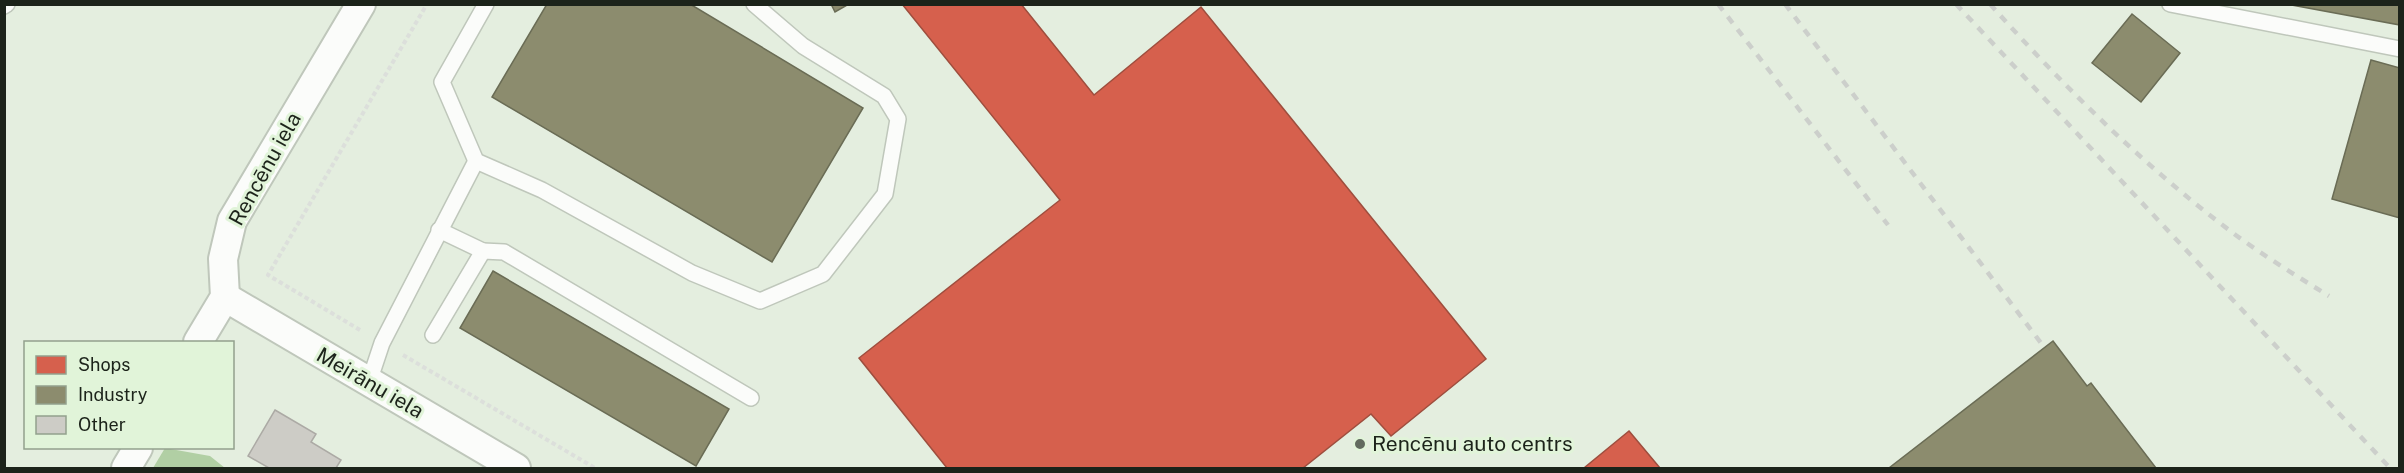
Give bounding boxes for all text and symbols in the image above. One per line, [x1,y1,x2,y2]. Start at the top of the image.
street label: Rencēnu iela [223,108,306,230]
legend [24,341,234,449]
street label: Meirānu iela [312,342,428,423]
text: Shops [78,354,130,375]
text: Industry [78,384,148,405]
text: Other [78,414,126,435]
place label: Rencēnu auto centrs [1372,431,1573,456]
marker: Rencēnu auto centrs [1353,437,1367,451]

